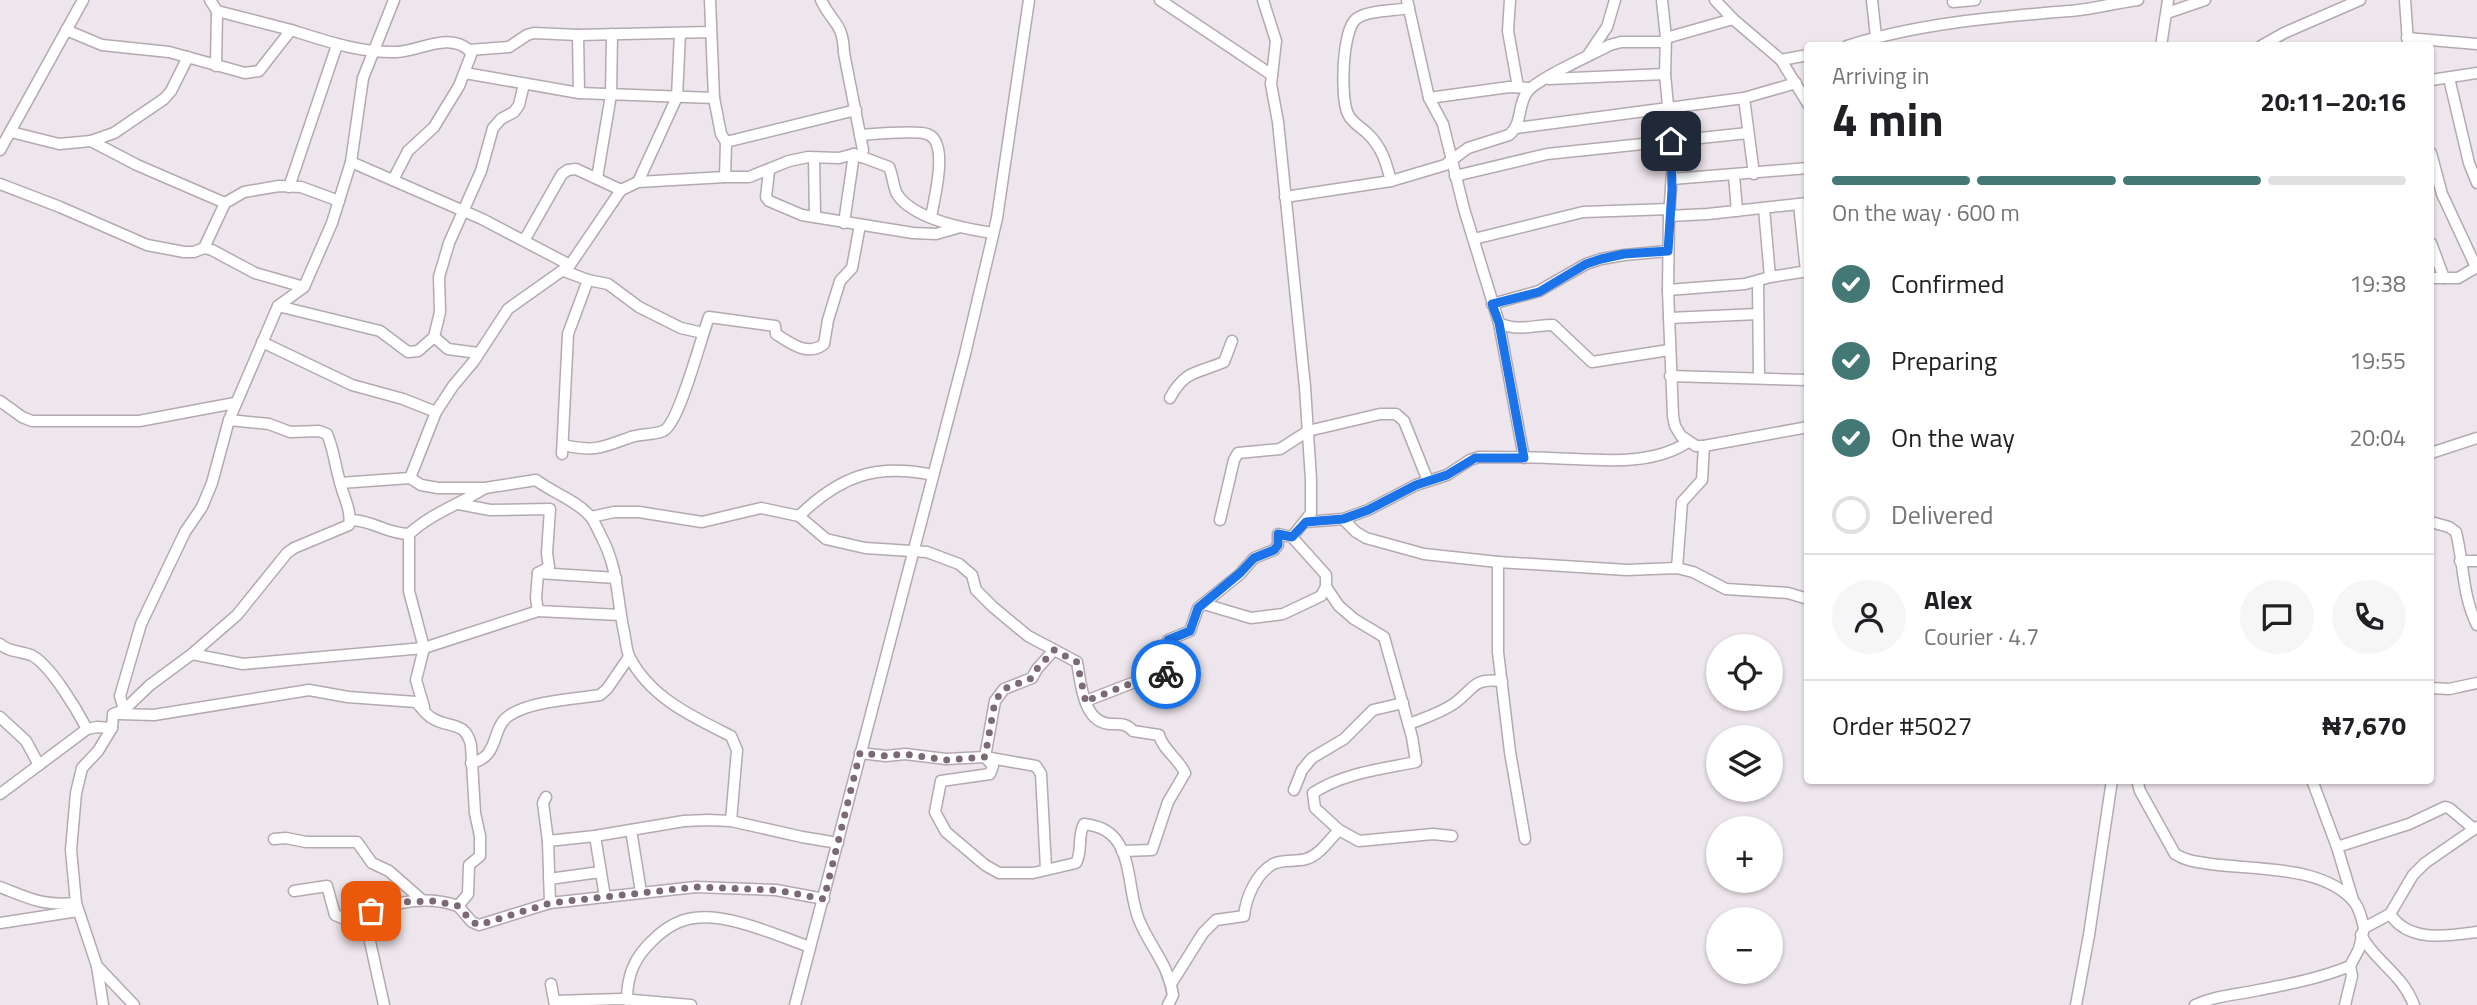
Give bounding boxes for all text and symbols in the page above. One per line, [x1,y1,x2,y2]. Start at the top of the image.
text: Arriving in [1832,58,1929,93]
text: 20:11–20:16 [2260,82,2406,121]
text: 4 min [1832,84,1944,154]
pin [1641,111,1701,171]
icon: home [1652,122,1690,160]
text: On the way · 600 m [1832,195,2020,230]
text: Confirmed [1891,264,2005,303]
icon: check [1832,265,1870,303]
text: 19:38 [2349,266,2406,301]
text: Preparing [1891,341,1997,380]
icon: check [1832,342,1870,380]
text: 19:55 [2349,343,2406,378]
text: On the way [1891,418,2015,457]
icon: check [1832,419,1870,457]
text: 20:04 [2349,420,2406,455]
text: Delivered [1891,495,1994,534]
button: person [1832,580,1906,654]
text: Alex [1924,580,1972,619]
button: chat [2240,580,2314,654]
button: phone [2332,580,2406,654]
text: Courier · 4.7 [1924,619,2039,654]
map controls [1706,634,1783,984]
button: locate [1706,634,1783,711]
courier [1131,639,1201,709]
icon: bike [1147,655,1185,693]
text: Order #5027 [1832,706,1972,745]
text: ₦7,670 [2322,706,2406,745]
button: layers [1706,725,1783,802]
button: + [1706,816,1783,893]
pin [341,881,401,941]
icon: bag [352,892,390,930]
button: − [1706,907,1783,984]

